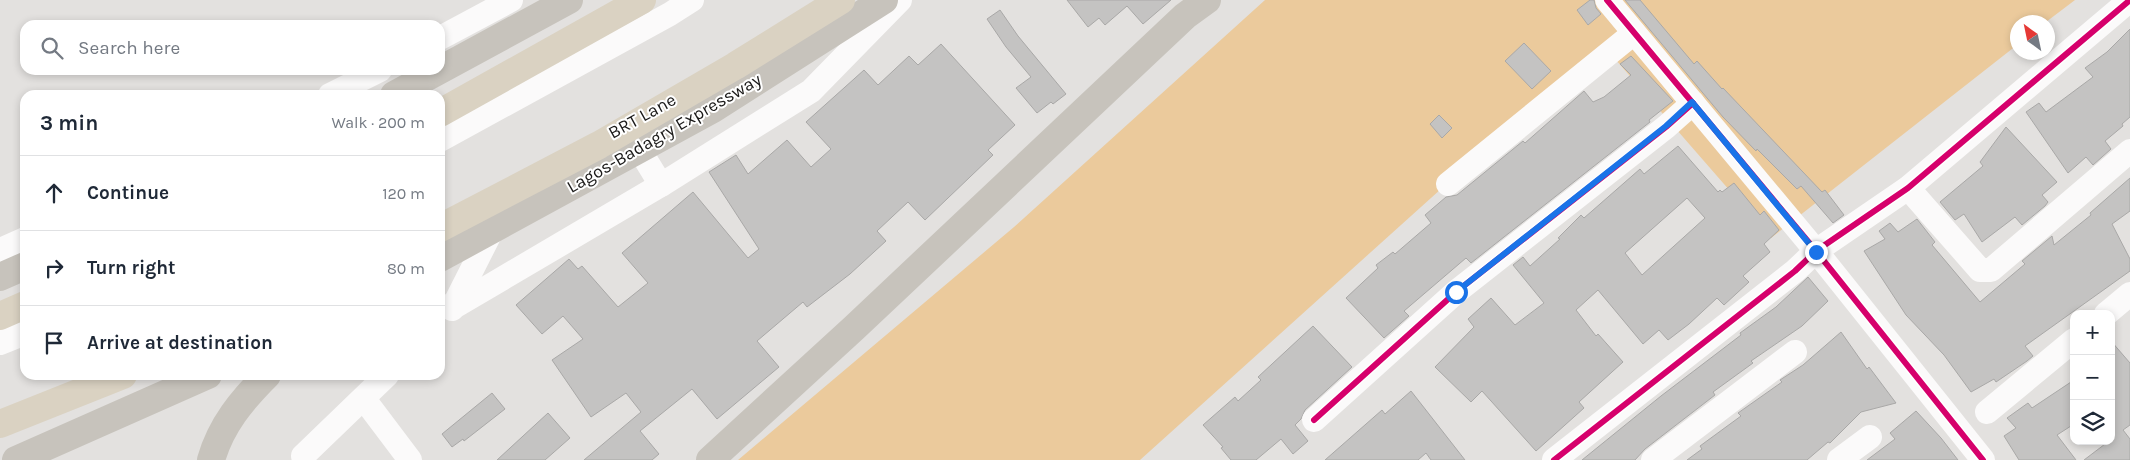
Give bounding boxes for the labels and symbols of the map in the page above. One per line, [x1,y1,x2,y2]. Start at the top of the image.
north arrow [2010,15,2055,60]
street label: Lagos-Badagry Expressway [563,68,766,198]
street label: BRT Lane [604,88,680,144]
route end [1805,241,1828,264]
route start [1445,281,1468,304]

